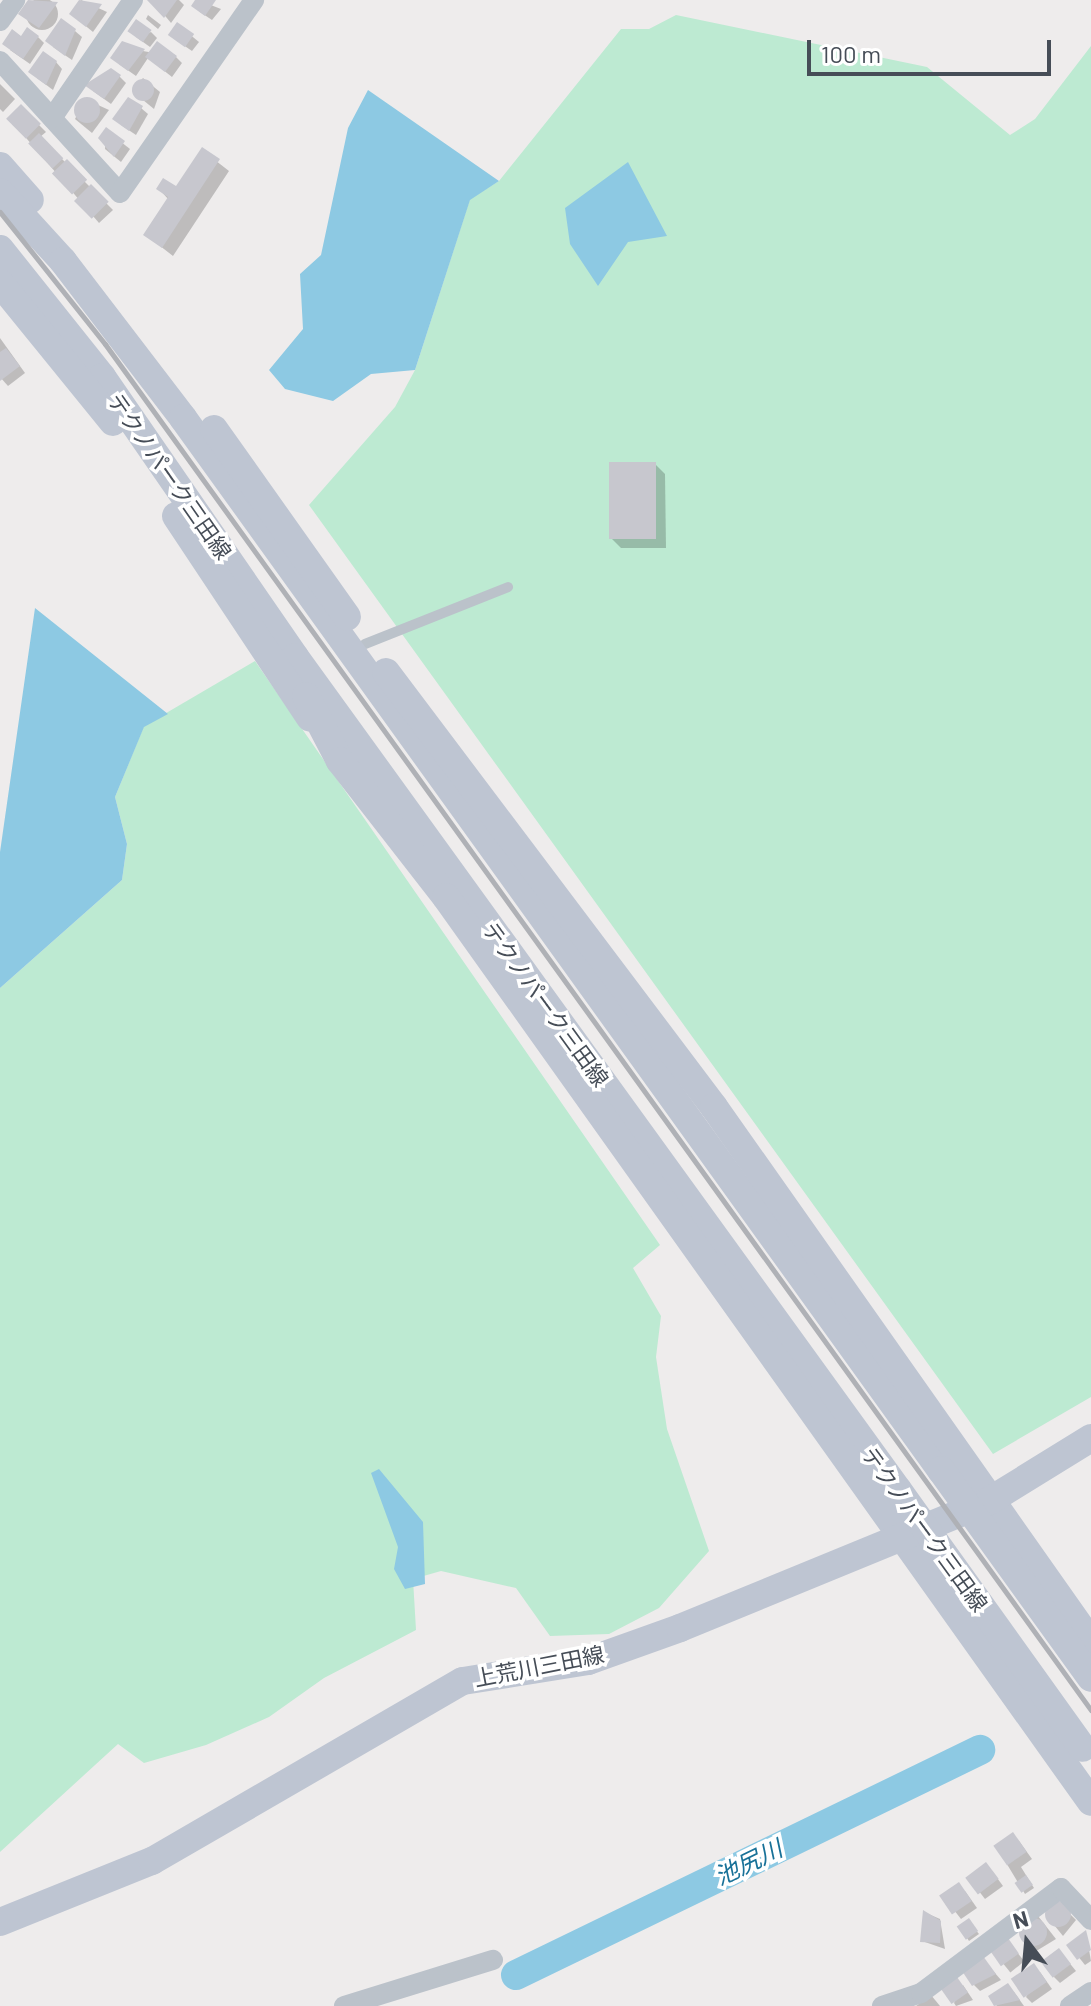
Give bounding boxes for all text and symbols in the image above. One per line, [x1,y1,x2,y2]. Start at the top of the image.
scale bar [811,24,1055,74]
text: 100 m [821,39,881,68]
street label: テクノパーク三田線 [102,387,238,565]
street label: テクノパーク三田線 [477,916,615,1092]
street label: テクノパーク三田線 [856,1441,994,1617]
street label: 上荒川三田線 [472,1640,606,1692]
water label: 池尻川 [709,1833,787,1891]
north arrow [987,1902,1067,1982]
text: N [1010,1904,1031,1933]

